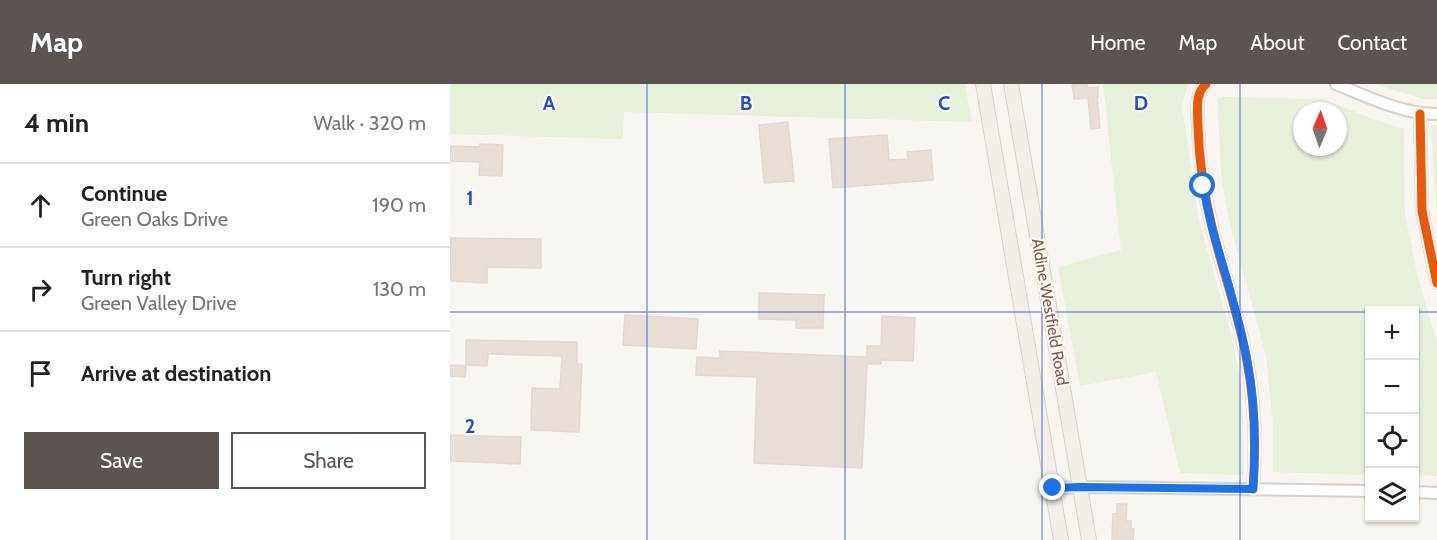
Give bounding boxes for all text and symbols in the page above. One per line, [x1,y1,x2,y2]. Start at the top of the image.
text: Map [30,25,83,59]
text: Home [1090,30,1146,55]
text: Map [1179,30,1217,55]
text: About [1250,30,1304,55]
text: Contact [1337,30,1407,55]
text: A [543,91,556,115]
text: B [740,91,752,115]
text: C [938,91,950,115]
text: D [1134,91,1148,115]
north arrow [1293,102,1347,156]
text: 4 min [24,107,89,139]
text: Walk · 320 m [314,111,426,135]
route start [1189,172,1215,198]
text: Continue [81,180,167,207]
text: 1 [466,186,474,210]
icon: ahead [24,189,57,222]
text: 190 m [372,193,426,217]
text: Green Oaks Drive [81,207,228,231]
street label: Aldine Westfield Road [1028,237,1072,387]
text: Turn right [81,264,171,291]
icon: right [24,273,57,306]
text: 130 m [373,277,426,301]
text: Green Valley Drive [81,291,236,315]
map controls [1365,306,1419,522]
button: + [1365,306,1419,360]
icon: arrive [24,357,57,390]
text: Arrive at destination [81,360,271,387]
button: − [1365,360,1419,414]
text: 2 [465,414,475,438]
button: locate [1365,414,1419,468]
button: Save [24,432,219,489]
button: Share [231,432,426,489]
button: layers [1365,468,1419,522]
route end [1039,474,1065,500]

